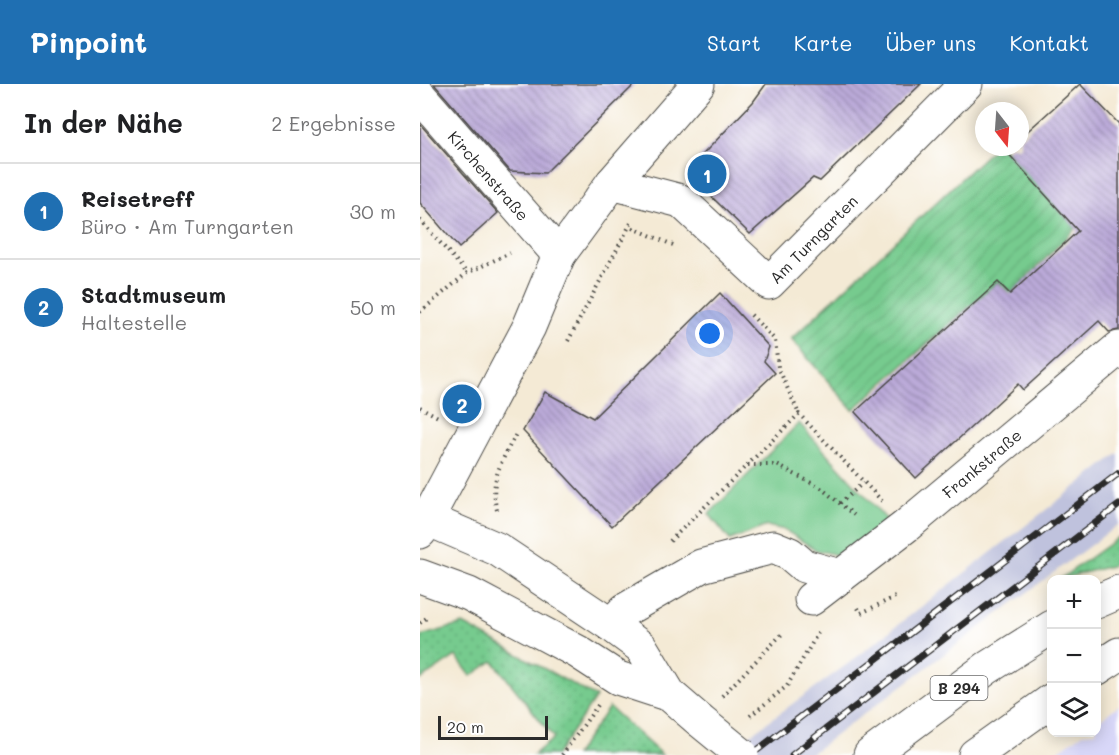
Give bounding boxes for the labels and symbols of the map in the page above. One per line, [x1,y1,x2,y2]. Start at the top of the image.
north arrow [975,102,1029,156]
street label: Kirchenstraße [444,126,534,224]
pin: 1 [688,152,726,196]
street label: Am Turngarten [764,190,861,288]
your location [695,319,724,348]
pin: 2 [442,382,482,426]
street label: Frankstraße [937,424,1025,502]
road number: B 294 [930,676,988,700]
scale bar [438,713,548,740]

